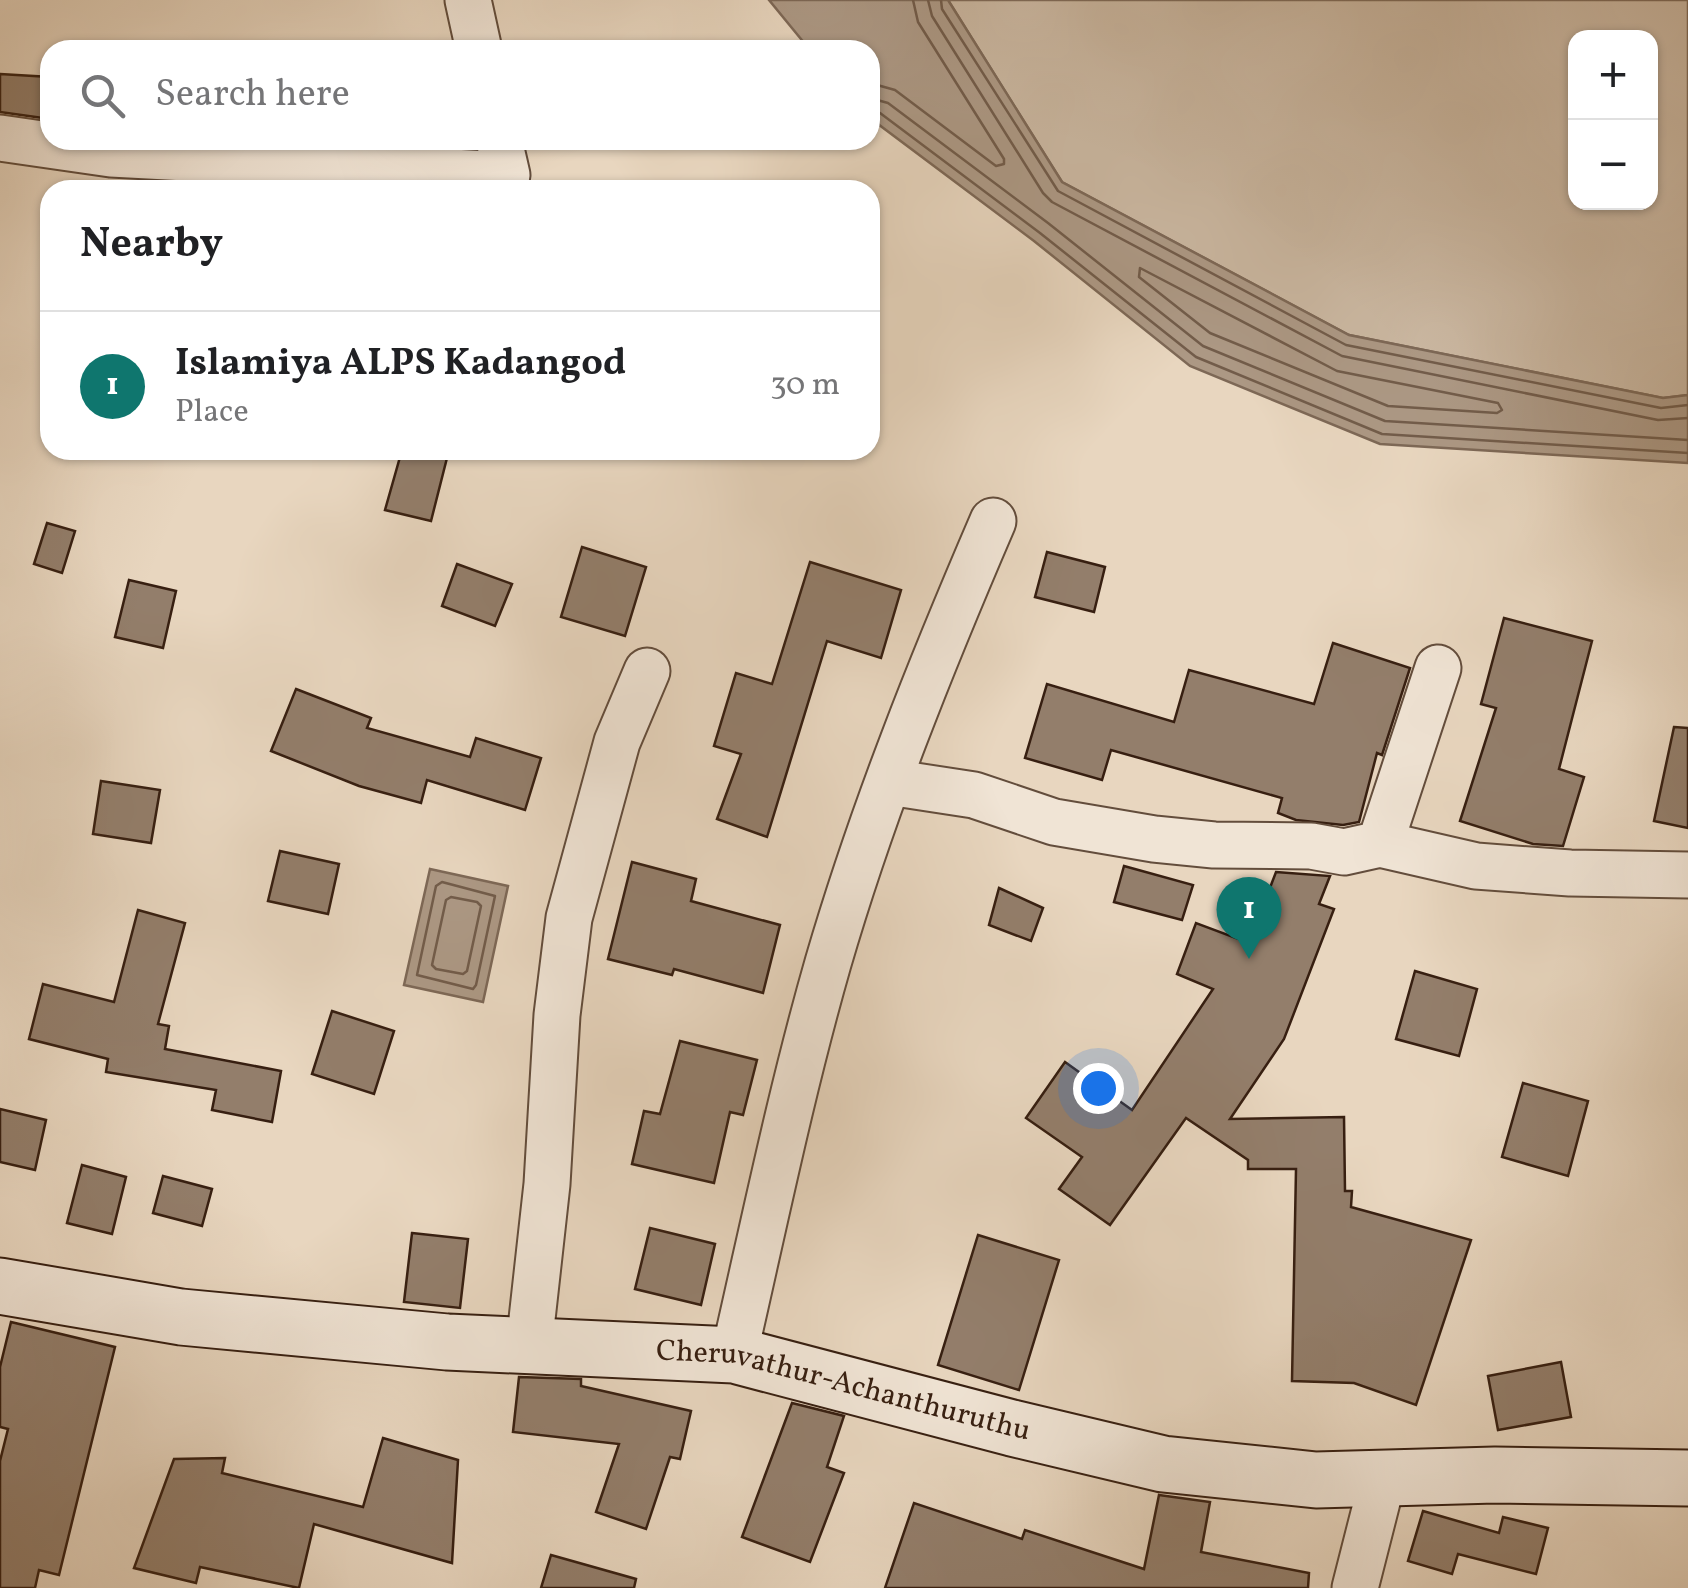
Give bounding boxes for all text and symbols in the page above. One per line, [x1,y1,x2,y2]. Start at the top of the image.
map controls [1568,30,1658,210]
button: + [1568,30,1658,120]
search box [40,40,880,150]
icon: search [75,68,130,123]
text: Search here [155,69,350,122]
button: − [1568,120,1658,210]
text: Nearby [80,216,223,275]
text: Islamiya ALPS Kadangod [175,338,626,391]
text: 1 [106,364,119,408]
text: 30 m [770,364,840,408]
text: Place [175,391,249,435]
pin: 1 [1216,876,1282,959]
your location [1073,1063,1124,1114]
street label: Cheruvathur-Achanthuruthu [655,1330,1035,1453]

